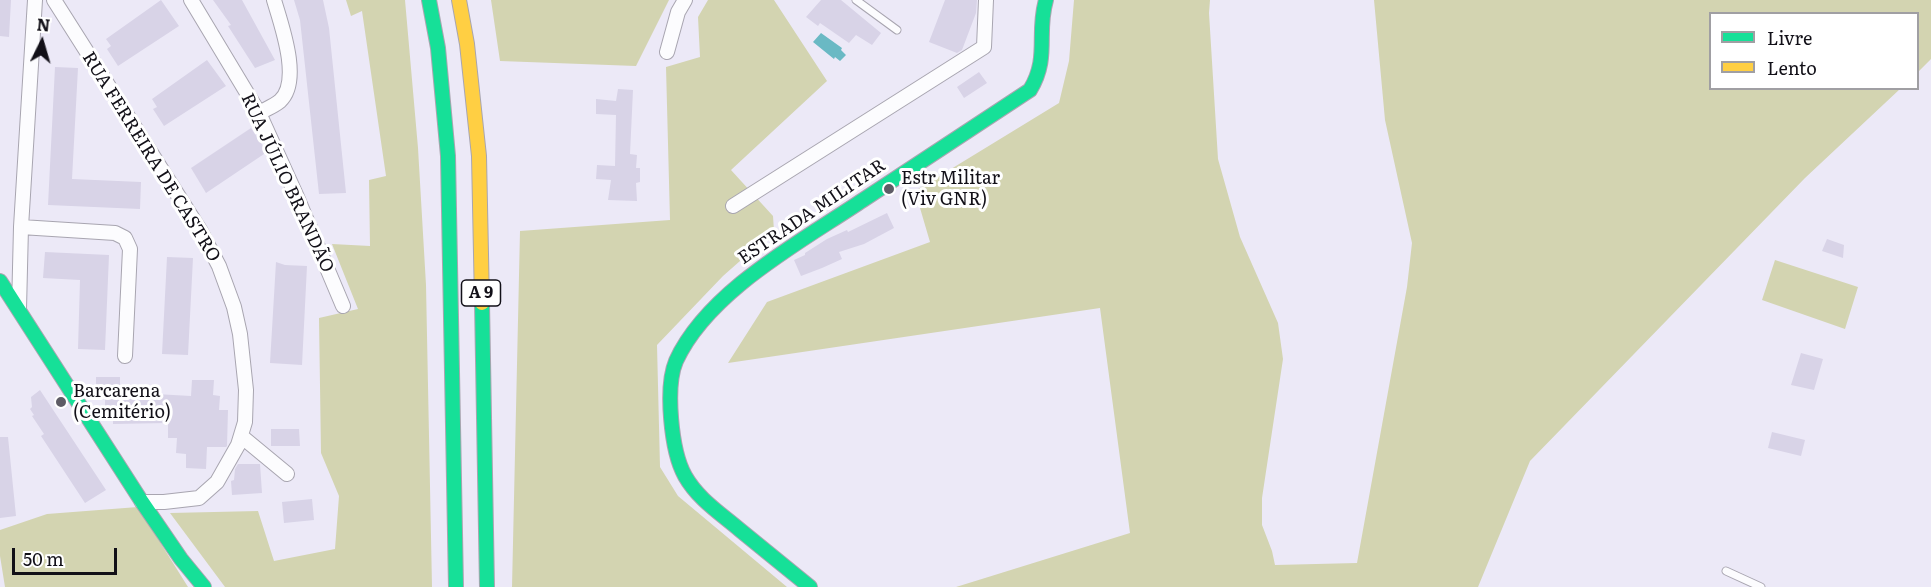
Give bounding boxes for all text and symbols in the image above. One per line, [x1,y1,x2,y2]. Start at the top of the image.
north arrow [12,12,72,72]
text: N [36,12,51,37]
legend [1709,12,1919,90]
text: Livre [1767,24,1812,51]
street label: RUA FERREIRA DE CASTRO [77,48,225,266]
text: Lento [1767,54,1817,81]
street label: RUA JÚLIO BRANDÃO [236,90,338,276]
street label: ESTRADA MILITAR [734,155,890,269]
place label: Estr Militar (Viv GNR) [901,168,1000,210]
marker: Estr Militar (Viv GNR) [882,182,896,196]
road number: A 9 [462,280,500,306]
place label: Barcarena (Cemitério) [73,381,171,424]
marker: Barcarena (Cemitério) [54,395,68,409]
scale bar [15,536,120,574]
text: 50 m [23,545,64,572]

